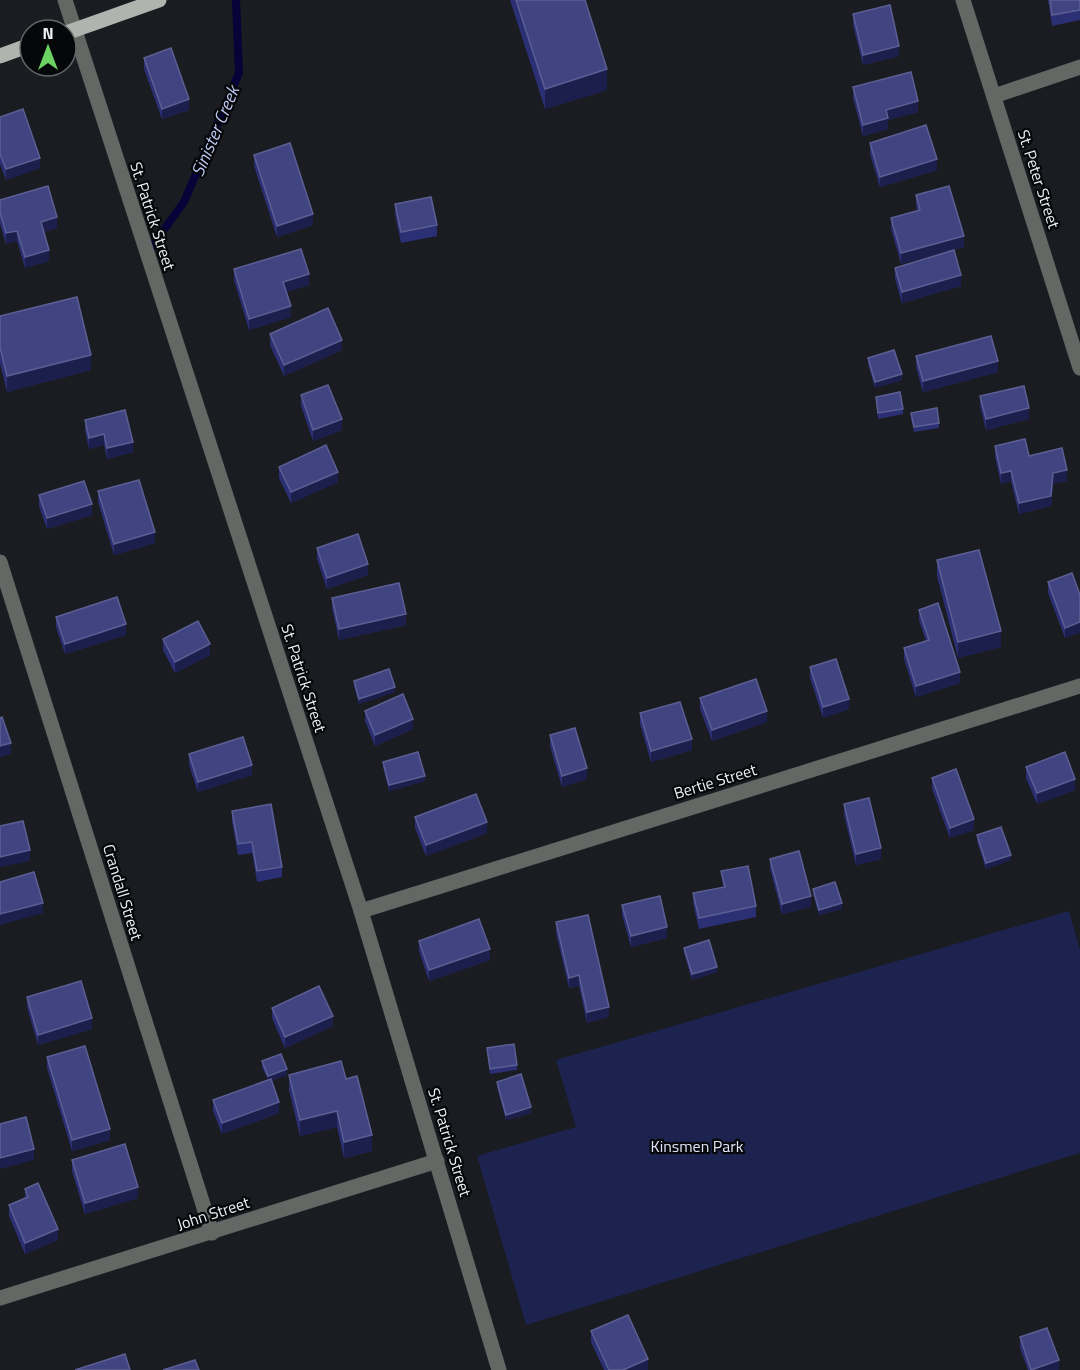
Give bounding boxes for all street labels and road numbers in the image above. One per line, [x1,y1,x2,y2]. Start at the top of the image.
street label: St. Peter Street [1012,127,1066,232]
street label: St. Patrick Street [124,159,182,274]
street label: St. Patrick Street [275,621,333,736]
street label: Bertie Street [671,757,760,805]
street label: Crandall Street [97,841,149,943]
street label: St. Patrick Street [422,1085,478,1200]
street label: John Street [174,1190,253,1236]

